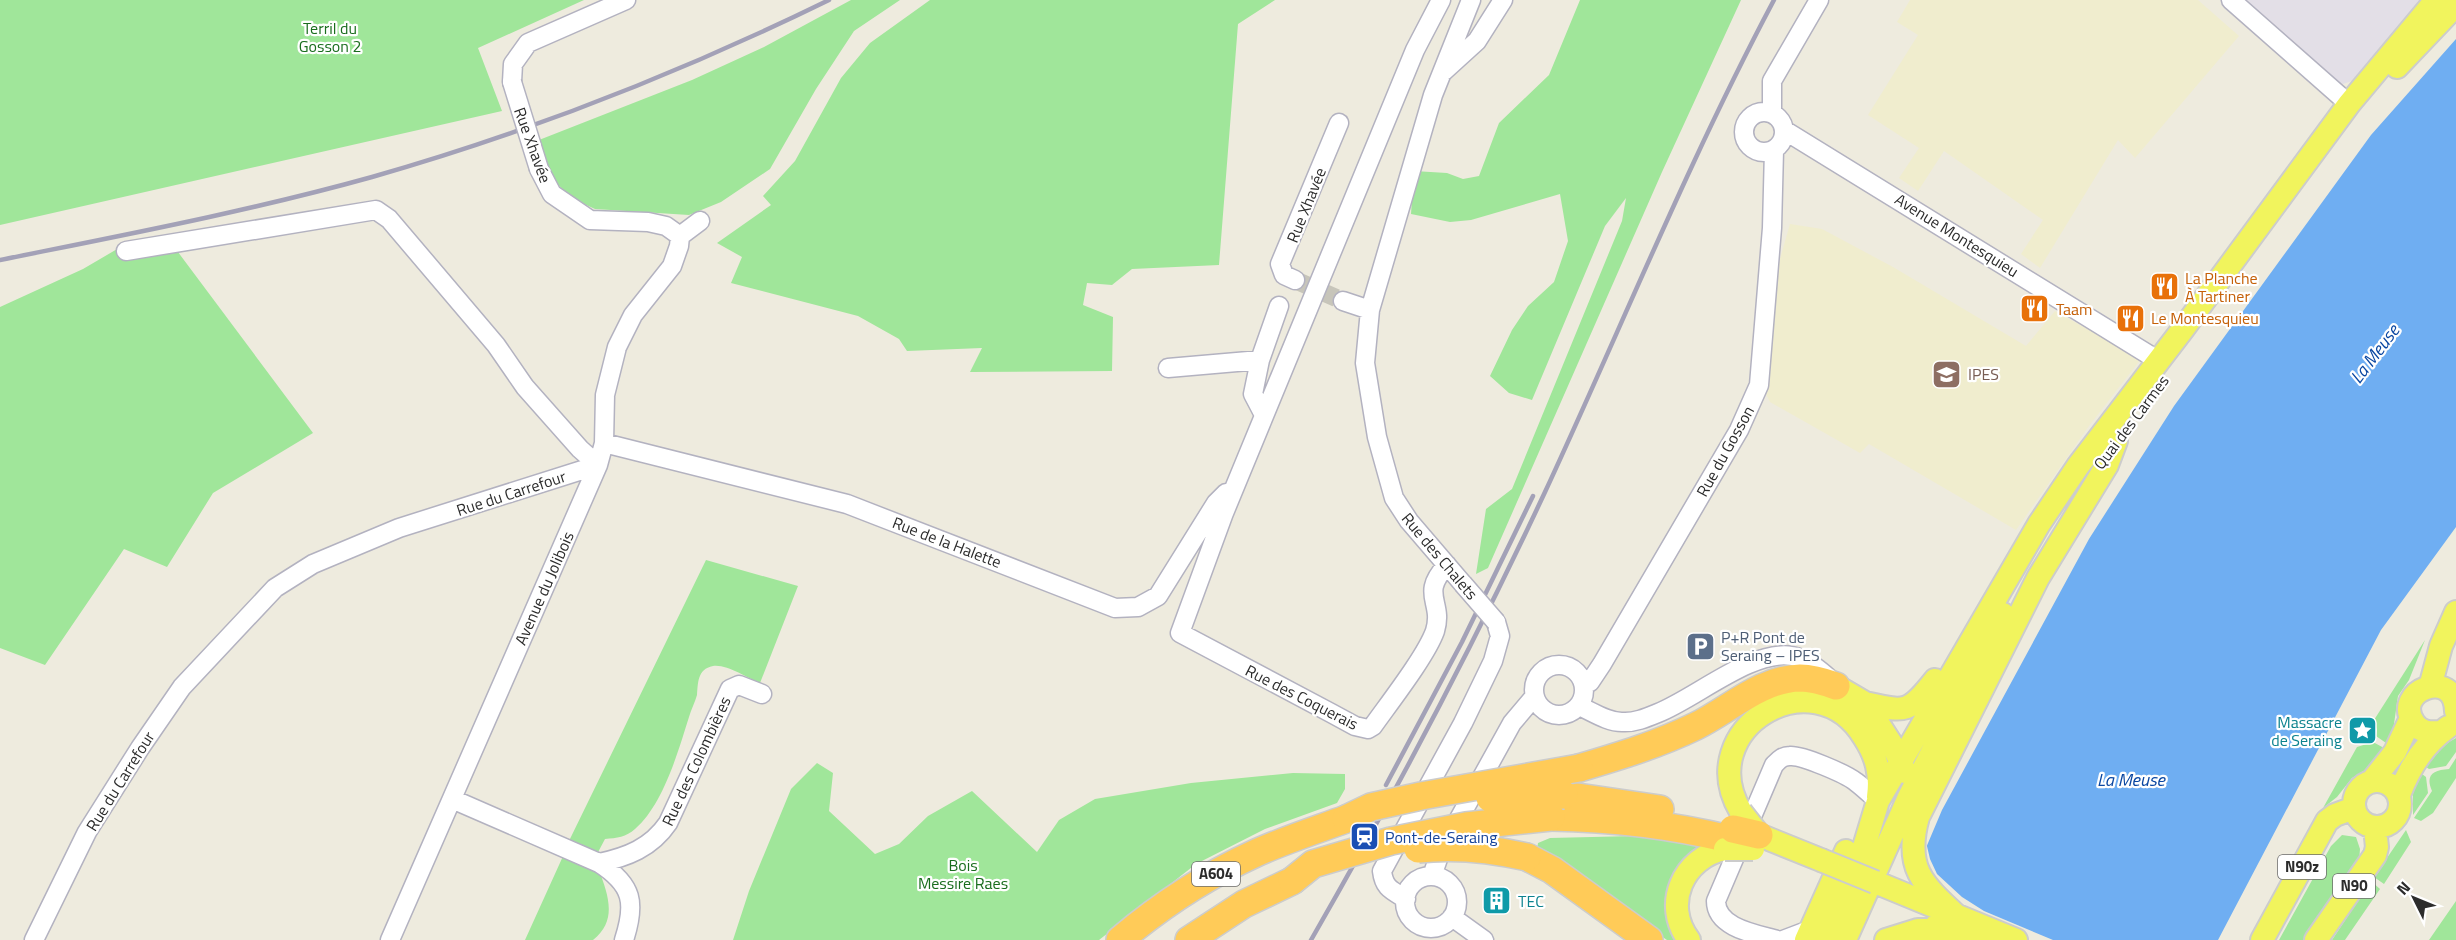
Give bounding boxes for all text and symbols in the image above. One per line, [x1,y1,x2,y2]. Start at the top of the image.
park label: Terril du Gosson 2 [299,16,361,58]
street label: Rue Xhavée [508,104,558,186]
street label: Rue Xhavée [1280,164,1332,246]
street label: Avenue Montesquieu [1890,187,2024,283]
place label: La Planche À Tartiner [2185,266,2258,308]
restaurant icon: La Planche À Tartiner [2148,271,2180,303]
restaurant icon: Taam [2019,293,2051,325]
place label: Taam [2056,297,2092,321]
restaurant icon: Le Montesquieu [2114,302,2146,334]
place label: Le Montesquieu [2151,306,2259,330]
water label: La Meuse [2343,317,2407,389]
school or university icon: IPES [1931,358,1963,390]
place label: IPES [1968,362,1999,386]
street label: Quai des Carmes [2087,370,2175,474]
street label: Rue du Gosson [1690,401,1760,501]
street label: Rue du Carrefour [453,464,569,522]
street label: Rue des Chalets [1396,507,1484,605]
street label: Rue de la Halette [889,510,1005,574]
street label: Avenue du Jolibois [508,527,580,649]
place label: P+R Pont de Seraing – IPES [1721,625,1820,667]
parking icon: P+R Pont de Seraing – IPES [1684,630,1716,662]
street label: Rue des Coquerais [1241,658,1363,736]
street label: Rue des Colombières [655,692,737,830]
place label: Massacre de Seraing [2271,710,2342,752]
place icon: Massacre de Seraing [2347,715,2379,747]
street label: Rue du Carrefour [80,726,161,836]
water label: La Meuse [2097,766,2167,793]
station icon: Pont-de-Seraing [1348,821,1380,853]
place label: Pont-de-Seraing [1385,825,1497,849]
park label: Bois Messire Raes [918,853,1008,895]
road number: N90z [2278,855,2326,879]
road number: A604 [1192,862,1240,886]
north arrow [2384,868,2444,928]
road number: N90 [2333,874,2375,898]
text: N [2390,876,2416,900]
building icon: TEC [1481,885,1513,917]
place label: TEC [1518,889,1544,913]

